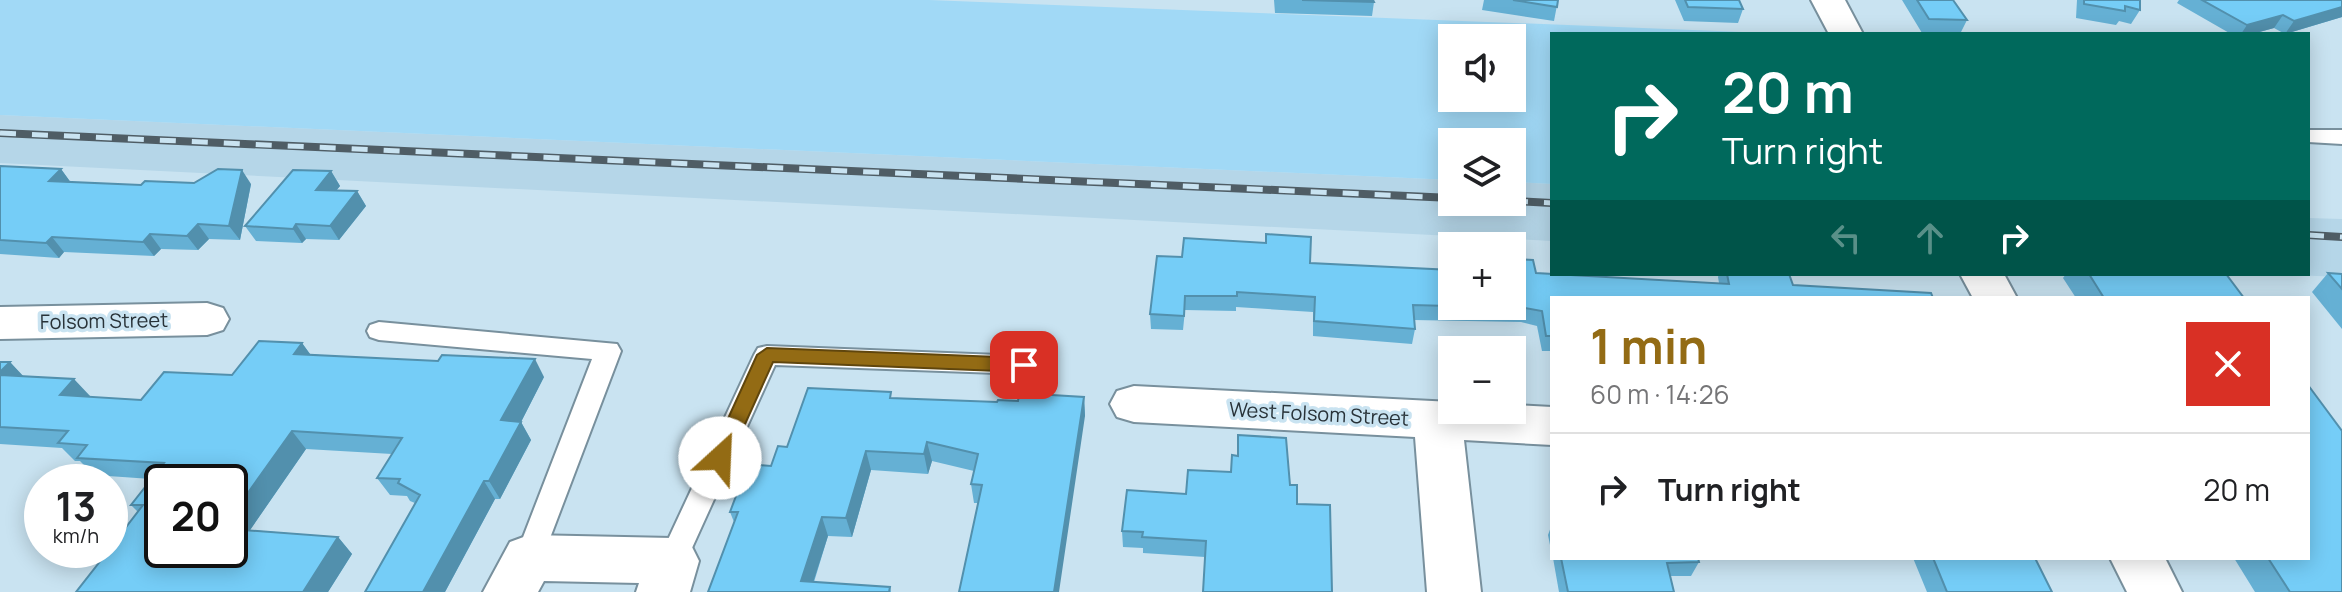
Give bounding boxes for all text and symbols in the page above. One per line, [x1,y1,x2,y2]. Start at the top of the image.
map controls [1438,24,1526,424]
button: sound [1438,24,1526,112]
text: 20 m [1722,53,1854,130]
icon: right [1590,64,1694,168]
text: Turn right [1722,126,1883,175]
button: layers [1438,128,1526,216]
icon: left [1824,216,1868,260]
icon: ahead [1908,216,1952,260]
icon: right [1992,216,2036,260]
button: + [1438,232,1526,320]
street label: Folsom Street [40,306,168,335]
text: 1 min [1590,313,1707,378]
button: close [2186,322,2270,406]
pin [990,331,1058,399]
button: − [1438,336,1526,424]
icon: arrive [1002,343,1046,387]
text: 60 m · 14:26 [1590,376,1730,412]
street label: West Folsom Street [1228,395,1410,432]
position arrow [678,416,762,500]
speed limit sign: 20 [144,464,248,568]
icon: right [1590,467,1634,511]
text: Turn right [1658,469,1801,510]
text: 20 m [2203,469,2270,510]
text: 13 [56,478,96,533]
text: km/h [53,522,99,549]

